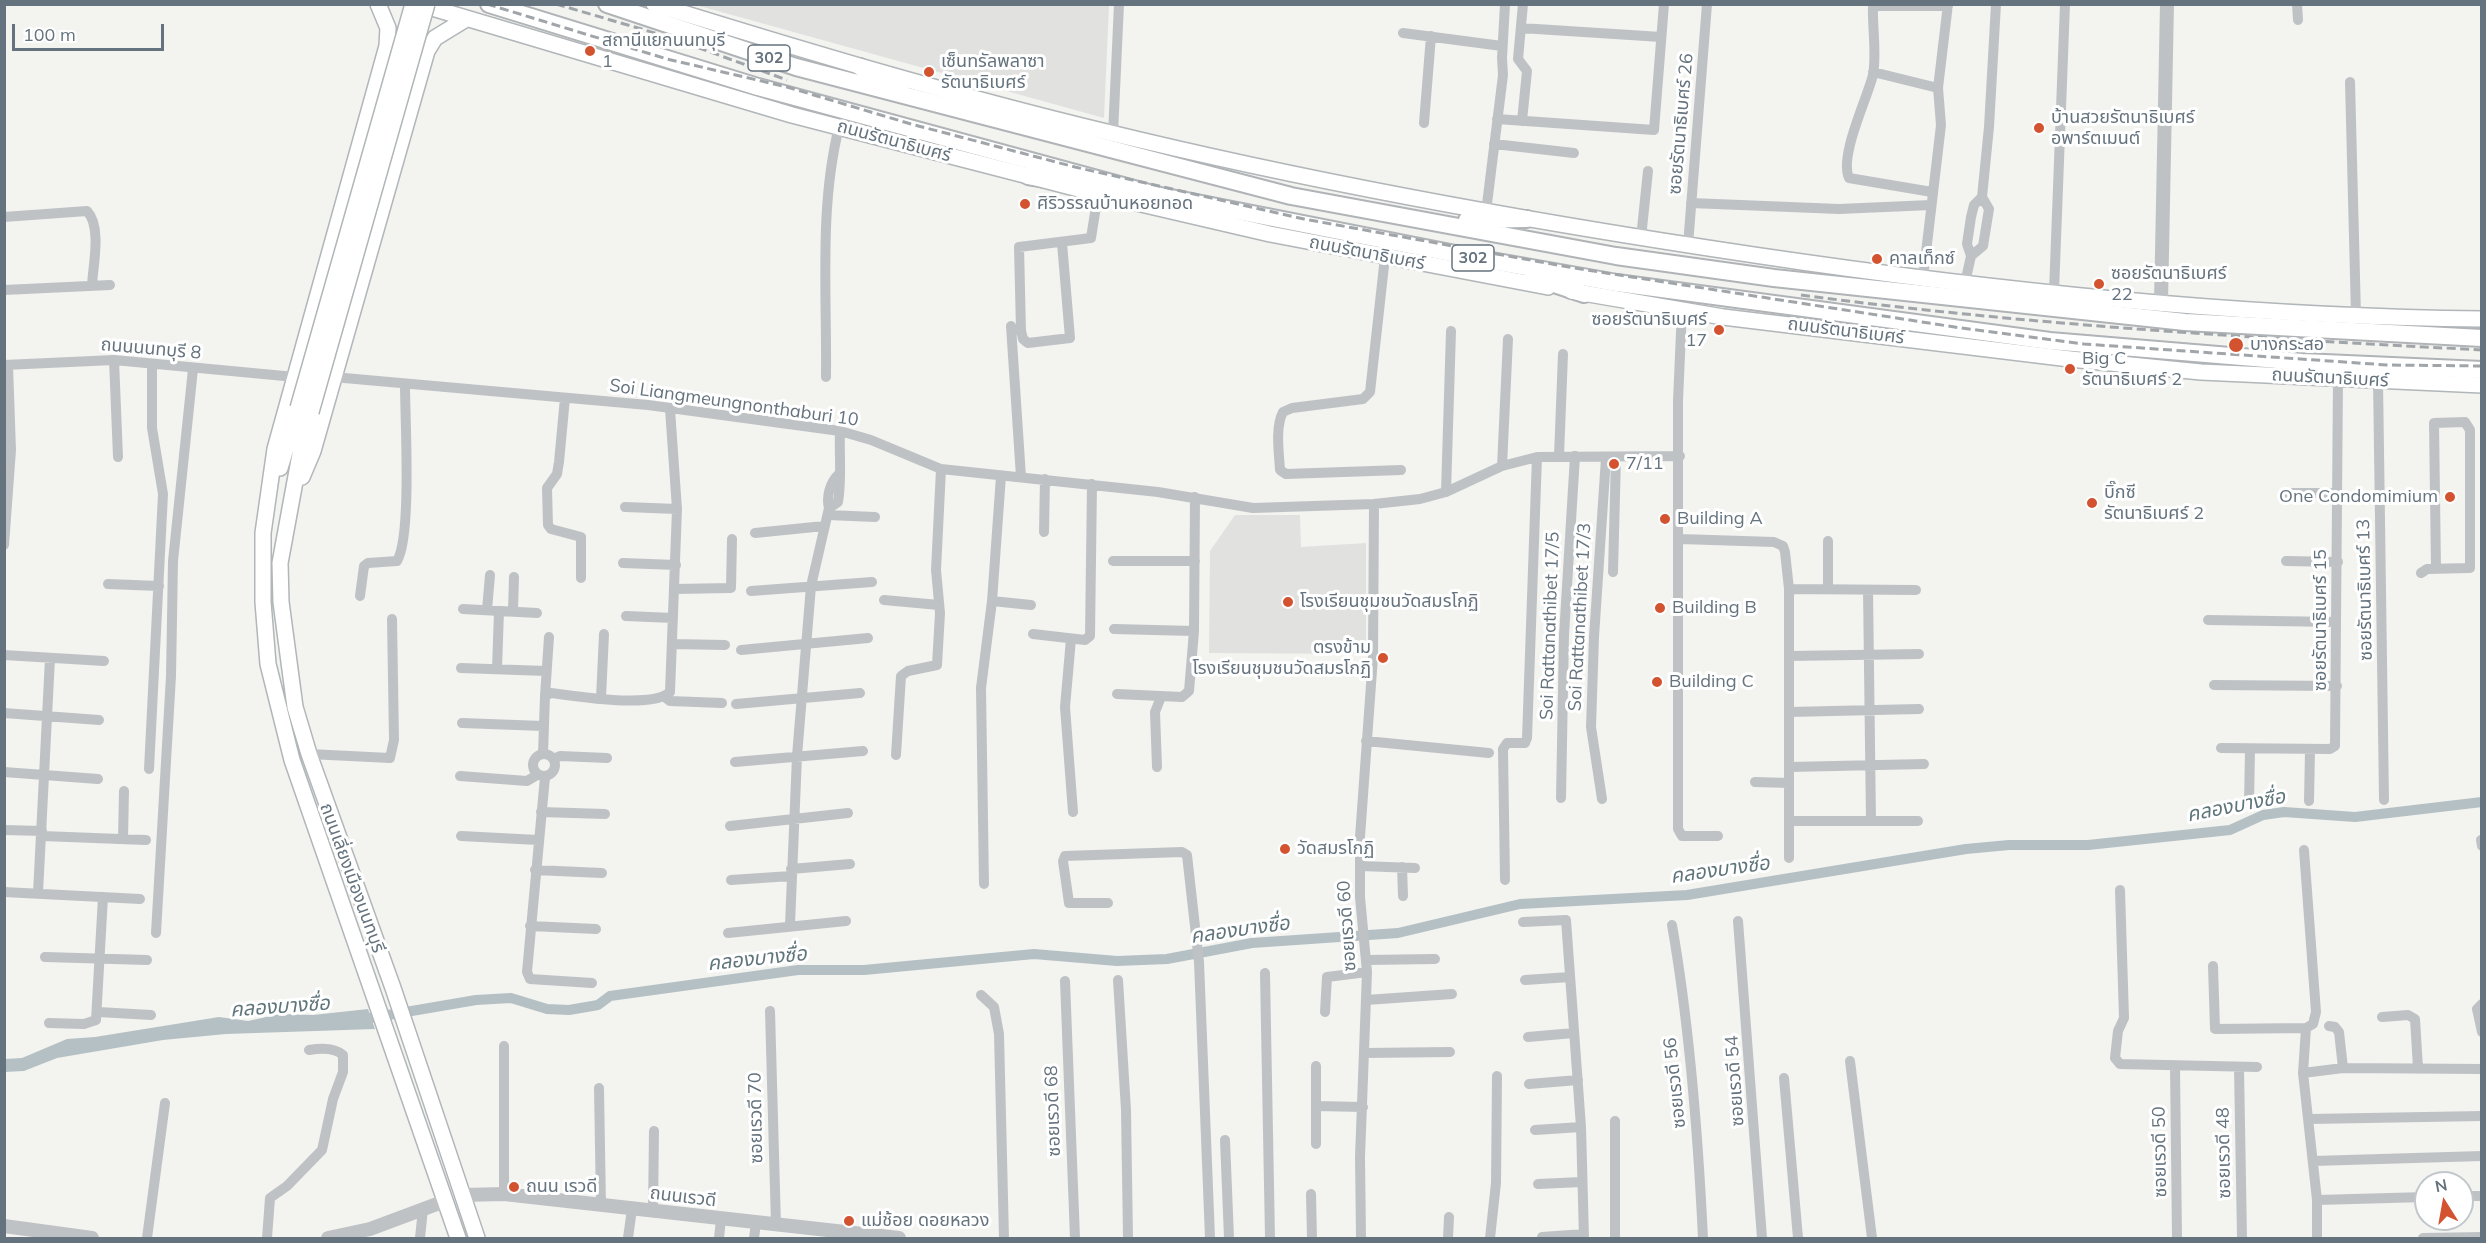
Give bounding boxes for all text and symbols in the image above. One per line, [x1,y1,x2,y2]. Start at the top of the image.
scale bar [15,12,166,50]
text: 100 m [23,23,76,46]
place label: สถานีแยกนนทบุรี 1 [602,30,725,72]
marker: สถานีแยกนนทบุรี 1 [583,44,597,58]
road number: 302 [748,45,790,71]
place label: เซ็นทรัลพลาซา รัตนาธิเบศร์ [941,51,1045,94]
street label: ซอยรัตนาธิเบศร์ 26 [1664,52,1698,196]
marker: เซ็นทรัลพลาซา รัตนาธิเบศร์ [922,65,936,79]
place label: บ้านสวยรัตนาธิเบศร์ อพาร์ตเมนต์ [2051,107,2194,150]
street label: ถนนรัตนาธิเบศร์ [835,115,953,167]
marker: บ้านสวยรัตนาธิเบศร์ อพาร์ตเมนต์ [2032,121,2046,135]
place label: ศิริวรรณบ้านหอยทอด [1037,193,1193,215]
marker: ศิริวรรณบ้านหอยทอด [1018,197,1032,211]
street label: ถนนรัตนาธิเบศร์ [1307,231,1427,275]
road number: 302 [1452,245,1494,271]
place label: คาลเท็กซ์ [1889,248,1955,270]
marker: คาลเท็กซ์ [1870,252,1884,266]
place label: ซอยรัตนาธิเบศร์ 22 [2111,263,2226,306]
marker: ซอยรัตนาธิเบศร์ 22 [2092,277,2106,291]
place label: ซอยรัตนาธิเบศร์ 17 [1592,309,1707,352]
street label: ถนนรัตนาธิเบศร์ [1786,313,1906,349]
marker: ซอยรัตนาธิเบศร์ 17 [1712,323,1726,337]
street label: ถนนนนทบุรี 8 [100,334,202,364]
place label: บางกระสอ [2250,334,2324,356]
marker: บางกระสอ [2227,336,2245,354]
place label: Big C รัตนาธิเบศร์ 2 [2082,348,2182,391]
marker: Big C รัตนาธิเบศร์ 2 [2063,362,2077,376]
street label: ถนนรัตนาธิเบศร์ [2271,364,2389,392]
street label: Soi Liangmeungnonthaburi 10 [608,375,860,431]
place label: 7/11 [1626,453,1664,475]
marker: 7/11 [1607,457,1621,471]
place label: บิ๊กซี รัตนาธิเบศร์ 2 [2104,482,2204,524]
place label: One Condomimium [2279,486,2438,508]
marker: One Condomimium [2443,490,2457,504]
marker: บิ๊กซี รัตนาธิเบศร์ 2 [2085,496,2099,510]
place label: Building A [1677,508,1763,530]
marker: Building A [1658,512,1672,526]
street label: ซอยรัตนาธิเบศร์ 13 [2353,519,2377,661]
street label: Soi Rattanathibet 17/3 [1564,522,1596,712]
street label: Soi Rattanathibet 17/5 [1536,531,1564,721]
street label: ซอยรัตนาธิเบศร์ 15 [2310,549,2332,691]
place label: โรงเรียนชุมชนวัดสมรโกฏิ [1300,591,1479,613]
marker: โรงเรียนชุมชนวัดสมรโกฏิ [1281,595,1295,609]
place label: Building B [1672,597,1757,619]
marker: Building B [1653,601,1667,615]
place label: ตรงข้าม โรงเรียนชุมชนวัดสมรโกฏิ [1192,637,1371,680]
marker: ตรงข้าม โรงเรียนชุมชนวัดสมรโกฏิ [1376,651,1390,665]
place label: Building C [1669,671,1754,693]
marker: Building C [1650,675,1664,689]
water label: คลองบางซื่อ [2185,785,2287,827]
street label: ถนนเลี่ยงเมืองนนทบุรี [315,800,389,956]
place label: วัดสมรโกฏิ [1297,838,1374,860]
marker: วัดสมรโกฏิ [1278,842,1292,856]
water label: คลองบางซื่อ [1669,851,1771,889]
street label: ซอยเรวดี 60 [1333,880,1361,972]
water label: คลองบางซื่อ [1189,911,1291,949]
water label: คลองบางซื่อ [706,942,808,976]
water label: คลองบางซื่อ [230,992,330,1022]
street label: ซอยเรวดี 54 [1721,1035,1749,1127]
street label: ซอยเรวดี 56 [1659,1037,1691,1129]
street label: ซอยเรวดี 68 [1041,1065,1065,1157]
street label: ซอยเรวดี 70 [744,1072,768,1164]
street label: ซอยเรวดี 50 [2148,1106,2172,1198]
street label: ซอยเรวดี 48 [2212,1107,2236,1199]
north arrow [2414,1171,2474,1231]
text: N [2433,1174,2449,1196]
place label: ถนน เรวดี [526,1176,597,1198]
marker: ถนน เรวดี [507,1180,521,1194]
street label: ถนนเรวดี [649,1182,717,1212]
place label: แม่ช้อย ดอยหลวง [861,1210,989,1232]
marker: แม่ช้อย ดอยหลวง [842,1214,856,1228]

